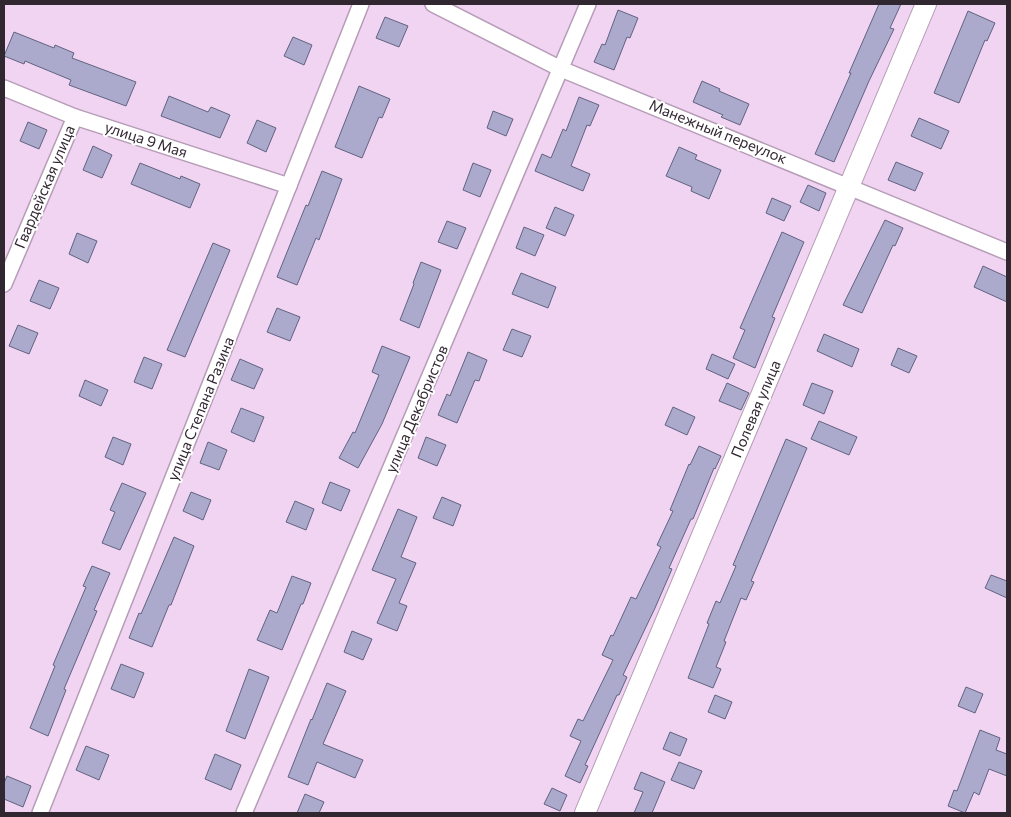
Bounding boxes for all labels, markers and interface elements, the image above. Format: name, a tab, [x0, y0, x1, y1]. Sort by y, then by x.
street label: Манежный переулок	[647, 95, 790, 167]
street label: улица 9 Мая	[103, 117, 190, 161]
street label: Гвардейская улица	[10, 122, 78, 251]
street label: улица Степана Разина	[163, 334, 237, 483]
street label: улица Декабристов	[381, 342, 451, 475]
street label: Полевая улица	[726, 357, 784, 460]

